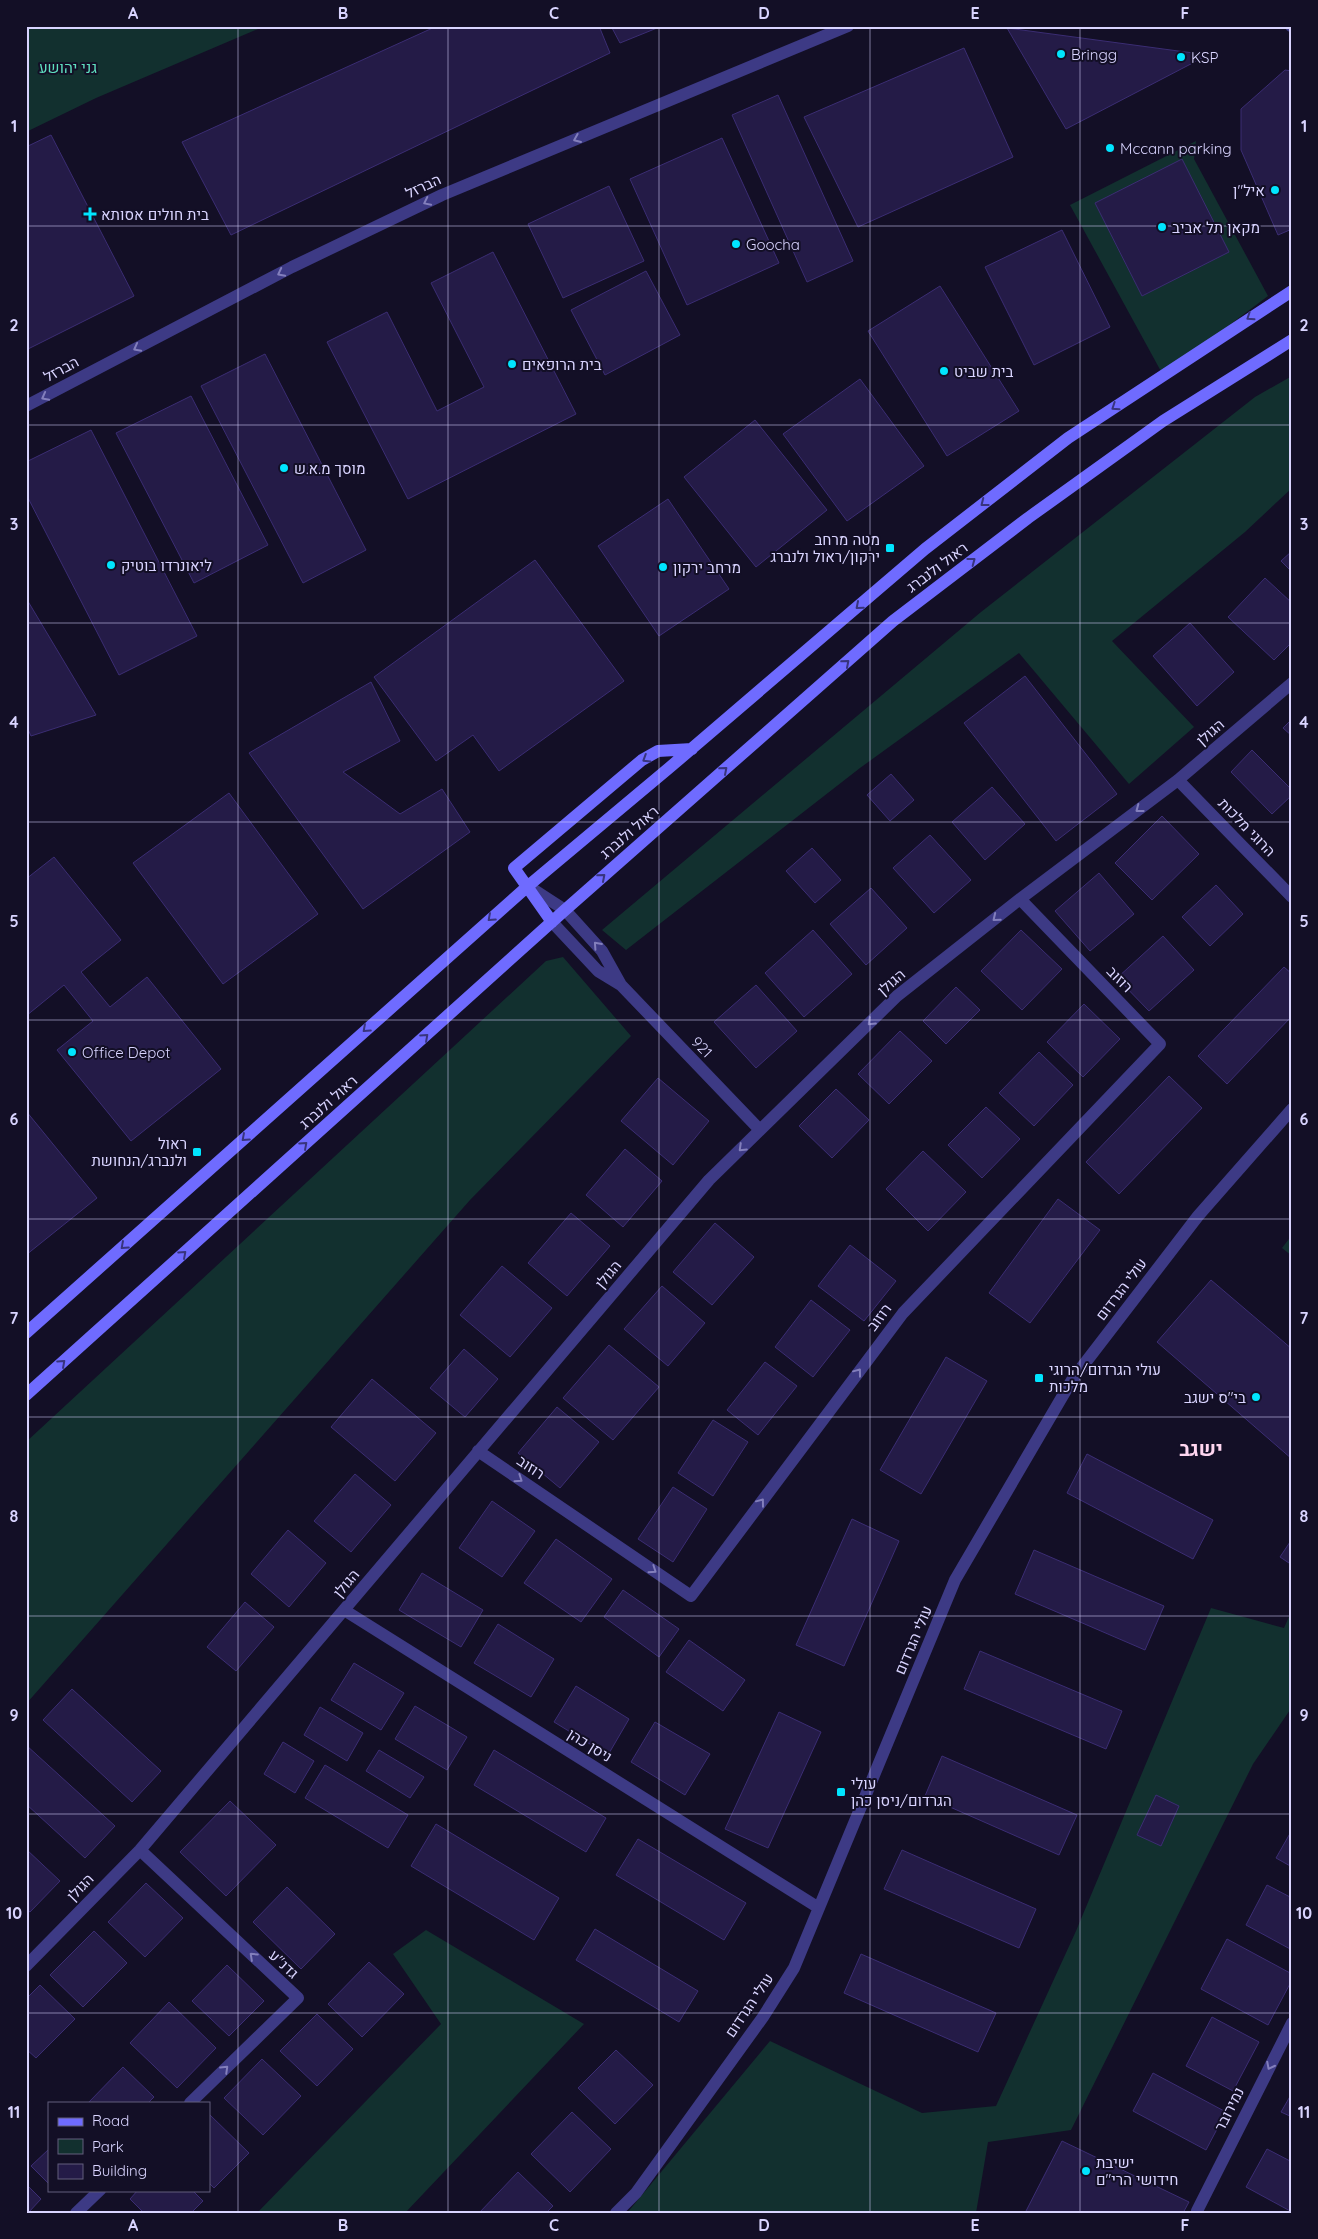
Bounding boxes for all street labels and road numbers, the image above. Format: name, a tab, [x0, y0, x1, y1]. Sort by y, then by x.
street label: הברזל	[402, 170, 444, 202]
street label: הברזל	[40, 352, 82, 386]
street label: ראול ולנברג	[903, 538, 971, 596]
street label: הגולן	[1192, 715, 1228, 749]
street label: הרוגי מלכות	[1214, 794, 1280, 860]
street label: ראול ולנברג	[596, 801, 662, 863]
street label: רוזוב	[1103, 962, 1137, 996]
street label: הגולן	[873, 965, 909, 999]
street label: 921	[687, 1032, 717, 1062]
street label: ראול ולנברג	[295, 1071, 361, 1133]
street label: עולי הגרדום	[1091, 1254, 1151, 1324]
street label: הגולן	[591, 1256, 625, 1292]
street label: רוזוב	[863, 1300, 895, 1334]
street label: רוזוב	[513, 1451, 549, 1483]
street label: הגולן	[329, 1565, 363, 1601]
street label: עולי הגרדום	[890, 1603, 936, 1677]
street label: ניסן כהן	[564, 1724, 616, 1766]
street label: הגולן	[62, 1869, 98, 1905]
street label: גדנ"ע	[265, 1946, 303, 1982]
street label: עולי הגרדום	[721, 1969, 777, 2041]
street label: נמירובר	[1210, 2084, 1248, 2134]

